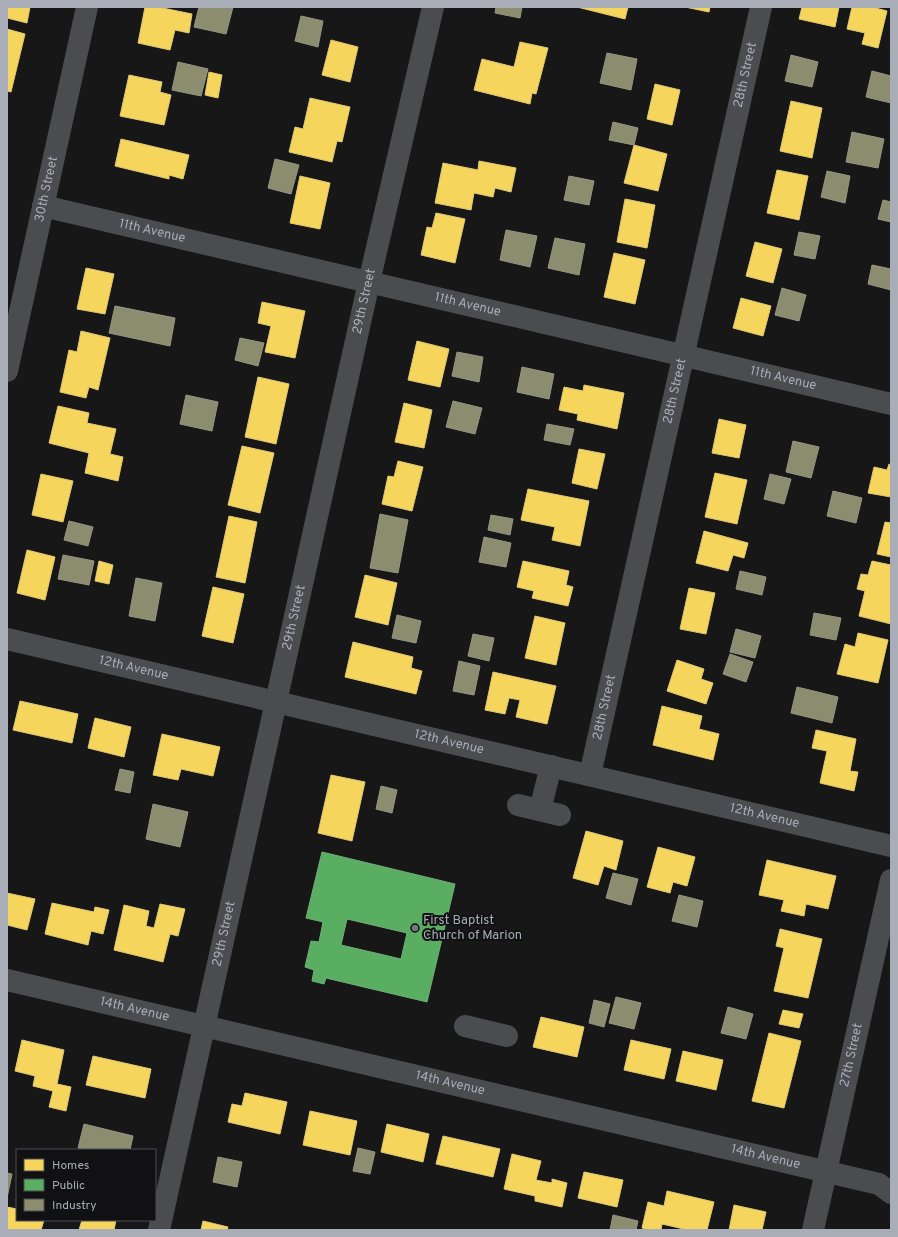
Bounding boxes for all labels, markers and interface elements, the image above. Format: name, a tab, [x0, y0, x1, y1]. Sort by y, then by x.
street label: 28th Street	[731, 41, 761, 109]
street label: 30th Street	[32, 155, 62, 224]
street label: 11th Avenue	[117, 216, 187, 247]
street label: 29th Street	[350, 267, 380, 336]
street label: 11th Avenue	[433, 290, 502, 321]
street label: 28th Street	[660, 357, 690, 426]
street label: 11th Avenue	[748, 363, 818, 394]
street label: 29th Street	[280, 584, 310, 652]
street label: 12th Avenue	[97, 653, 170, 685]
street label: 28th Street	[590, 673, 620, 742]
street label: 12th Avenue	[413, 727, 485, 758]
street label: 12th Avenue	[728, 801, 801, 832]
street label: 29th Street	[210, 900, 240, 968]
place label: First Baptist Church of Marion	[423, 913, 522, 944]
marker: First Baptist Church of Marion	[410, 923, 420, 933]
street label: 14th Avenue	[98, 994, 171, 1026]
street label: 27th Street	[837, 1022, 867, 1089]
street label: 14th Avenue	[414, 1068, 486, 1099]
street label: 14th Avenue	[729, 1142, 802, 1173]
legend	[16, 1149, 156, 1221]
text: Homes	[52, 1158, 89, 1174]
text: Public	[52, 1178, 85, 1194]
text: Industry	[52, 1198, 97, 1214]

